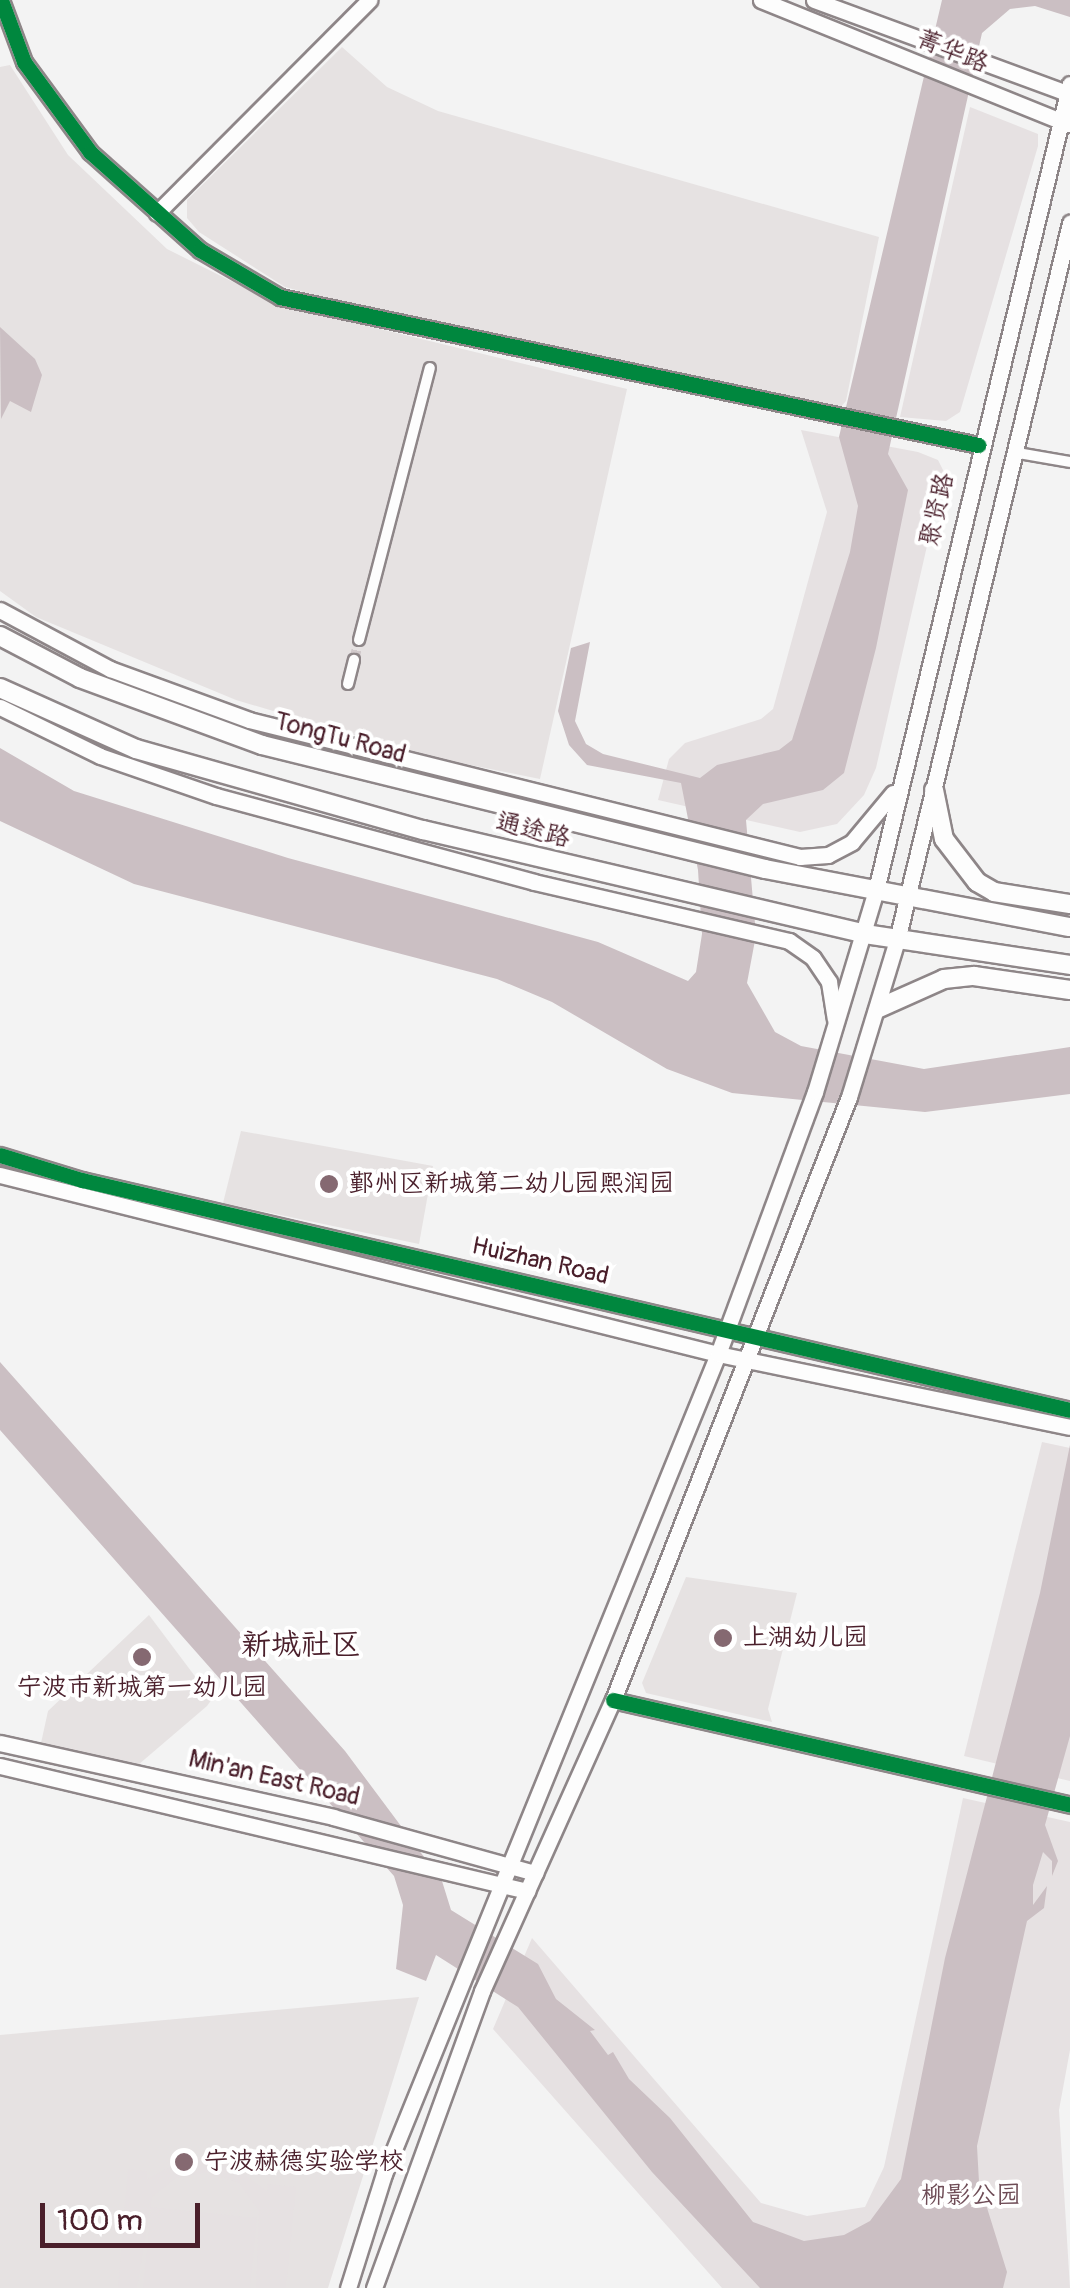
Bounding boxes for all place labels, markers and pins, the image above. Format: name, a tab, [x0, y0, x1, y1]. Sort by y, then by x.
place label: 鄞州区新城第二幼儿园熙润园	[349, 1169, 674, 1199]
marker: 鄞州区新城第二幼儿园熙润园	[318, 1173, 340, 1195]
place label: 上湖幼儿园	[743, 1623, 868, 1653]
marker: 上湖幼儿园	[712, 1627, 734, 1649]
marker: 宁波市新城第一幼儿园	[131, 1646, 153, 1668]
place label: 宁波市新城第一幼儿园	[17, 1673, 267, 1703]
place label: 宁波赫德实验学校	[204, 2147, 404, 2177]
marker: 宁波赫德实验学校	[173, 2151, 195, 2173]

